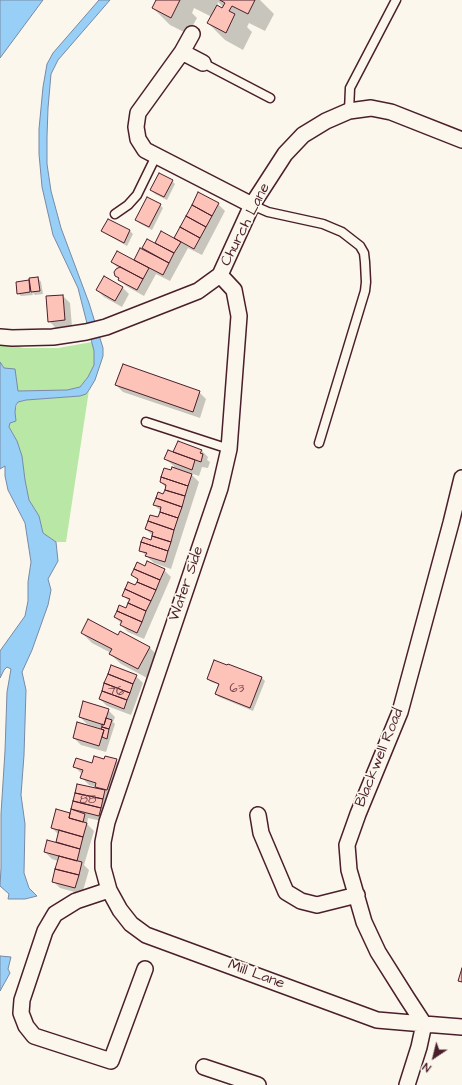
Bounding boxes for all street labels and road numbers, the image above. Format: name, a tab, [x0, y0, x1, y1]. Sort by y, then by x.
street label: Church Lane	[217, 181, 275, 269]
street label: Water Side	[166, 544, 208, 624]
street label: Blackwell Road	[352, 706, 408, 810]
street label: Mill Lane	[225, 956, 287, 994]

